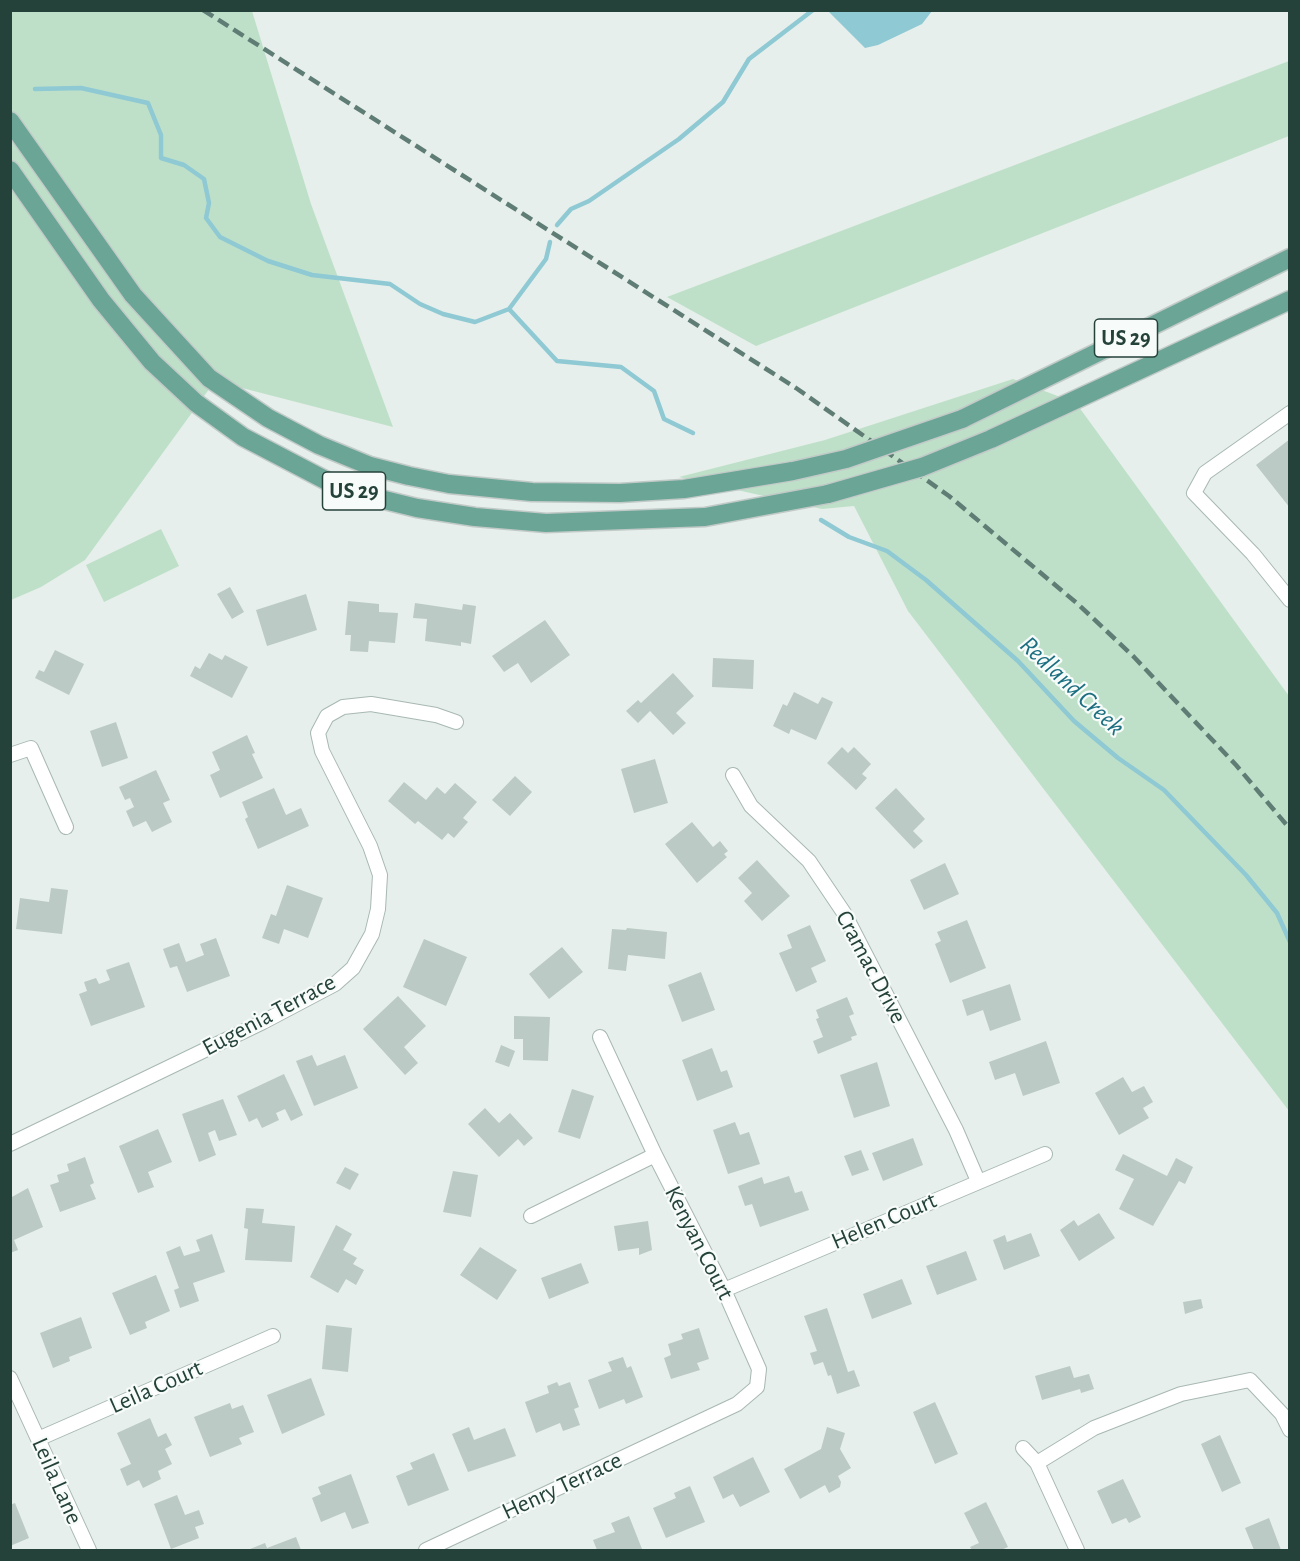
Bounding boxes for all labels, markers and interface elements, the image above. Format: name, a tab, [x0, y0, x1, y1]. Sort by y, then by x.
road number: US 29	[1094, 319, 1158, 357]
road number: US 29	[322, 472, 386, 510]
water label: Redland Creek	[1013, 630, 1131, 742]
street label: Cramac Drive	[829, 906, 913, 1028]
street label: Eugenia Terrace	[197, 968, 341, 1062]
street label: Kenyan Court	[658, 1181, 740, 1305]
street label: Helen Court	[827, 1186, 941, 1256]
street label: Leila Court	[105, 1354, 207, 1420]
street label: Leila Lane	[25, 1433, 89, 1529]
street label: Henry Terrace	[497, 1446, 627, 1526]

